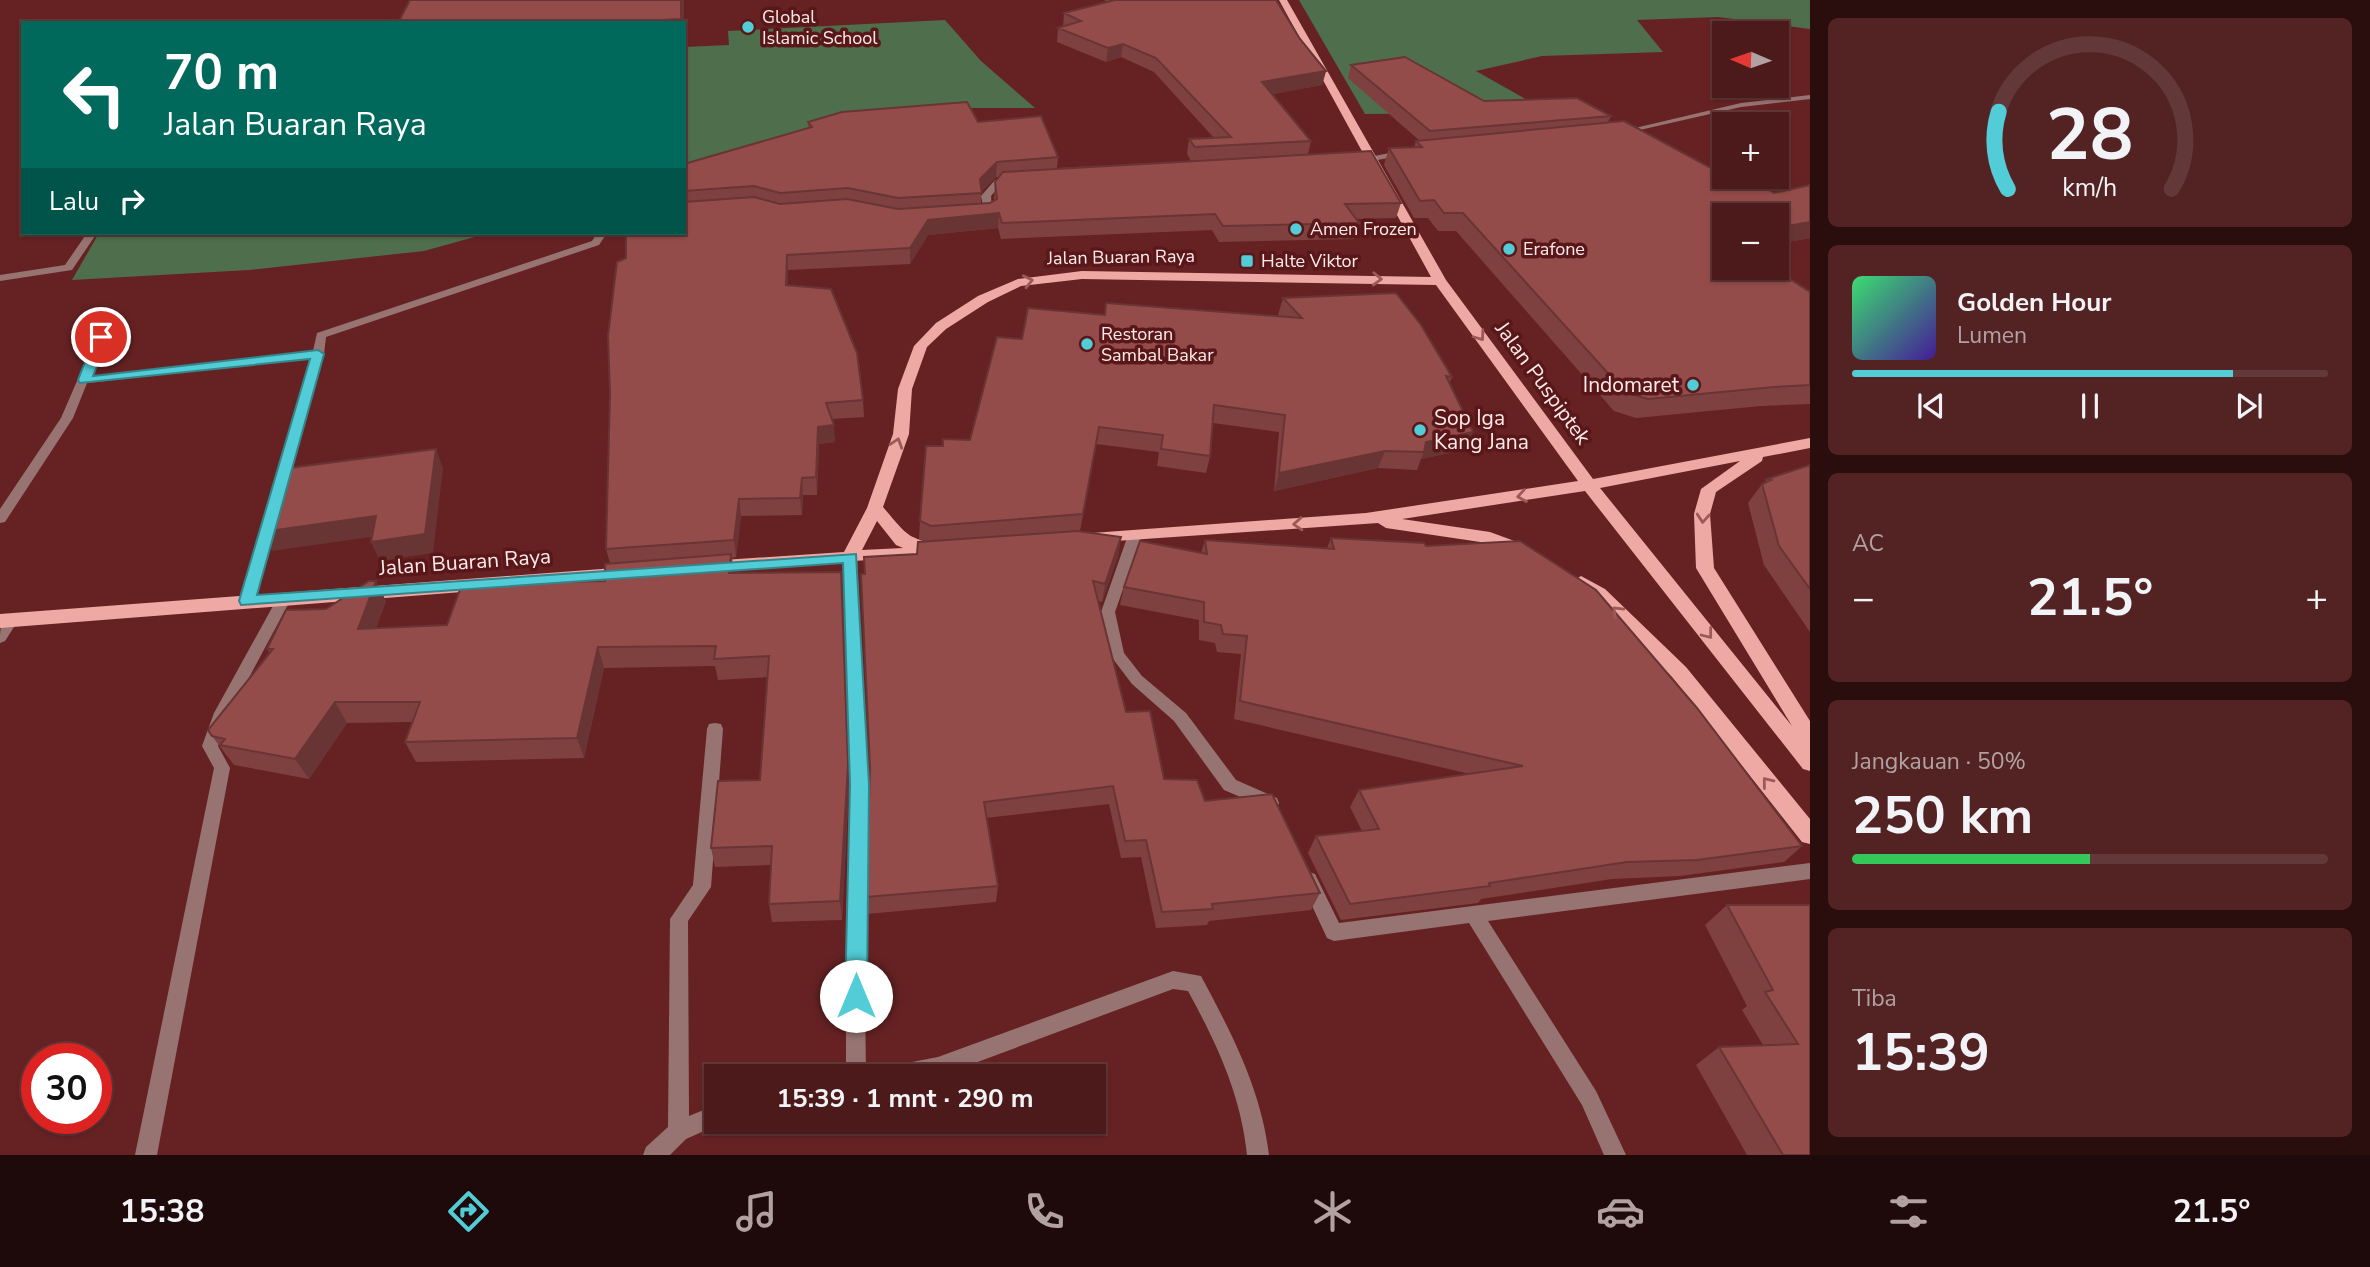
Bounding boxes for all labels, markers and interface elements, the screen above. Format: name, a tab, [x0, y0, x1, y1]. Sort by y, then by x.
place label: Global Islamic School	[762, 5, 878, 50]
marker: Global Islamic School	[740, 19, 756, 35]
north arrow	[1712, 21, 1788, 98]
map controls	[1712, 21, 1789, 280]
text: 70 m	[164, 39, 279, 106]
icon: left	[49, 49, 140, 140]
text: 28	[2046, 85, 2134, 185]
text: Jalan Buaran Raya	[164, 103, 427, 146]
button: +	[1712, 112, 1789, 189]
text: km/h	[2062, 171, 2118, 205]
icon: right	[113, 182, 151, 220]
text: Lalu	[49, 184, 99, 219]
button: −	[1712, 203, 1789, 280]
place label: Amen Frozen	[1310, 217, 1417, 241]
marker: Amen Frozen	[1288, 221, 1304, 237]
place label: Erafone	[1523, 237, 1585, 261]
marker: Erafone	[1501, 241, 1517, 257]
street label: Jalan Buaran Raya	[1046, 244, 1195, 270]
place label: Halte Viktor	[1261, 249, 1358, 273]
marker: Halte Viktor	[1239, 253, 1255, 269]
one-way arrow	[1372, 272, 1383, 287]
one-way arrow	[1022, 275, 1034, 290]
text: Golden Hour	[1957, 285, 2112, 320]
pin	[71, 307, 131, 367]
street label: Jalan Puspiptek	[1488, 315, 1597, 451]
icon: arrive	[82, 318, 120, 356]
text: Lumen	[1957, 320, 2027, 351]
place label: Restoran Sambal Bakar	[1101, 322, 1214, 367]
one-way arrow	[1472, 329, 1485, 341]
marker: Restoran Sambal Bakar	[1079, 336, 1095, 352]
place label: Indomaret	[1583, 371, 1680, 399]
marker: Indomaret	[1685, 377, 1701, 393]
icon: previous	[1912, 387, 1950, 425]
icon: pause	[2071, 387, 2109, 425]
icon: next	[2230, 387, 2268, 425]
place label: Sop Iga Kang Jana	[1434, 404, 1529, 456]
marker: Sop Iga Kang Jana	[1412, 422, 1428, 438]
one-way arrow	[889, 437, 903, 450]
one-way arrow	[1516, 488, 1528, 503]
one-way arrow	[1696, 513, 1711, 524]
one-way arrow	[1292, 516, 1303, 531]
text: AC	[1852, 528, 1884, 559]
street label: Jalan Buaran Raya	[377, 542, 552, 582]
text: 21.5°	[2027, 562, 2153, 633]
text: −	[1852, 573, 1875, 624]
text: +	[2305, 573, 2328, 624]
one-way arrow	[1613, 607, 1626, 620]
one-way arrow	[1700, 627, 1713, 639]
text: Jangkauan · 50%	[1852, 746, 2026, 777]
one-way arrow	[1763, 777, 1776, 790]
text: 250 km	[1852, 780, 2033, 851]
position arrow	[819, 959, 893, 1033]
text: Tiba	[1852, 983, 1897, 1014]
text: 15:39	[1852, 1017, 1990, 1088]
speed limit sign: 30	[21, 1043, 112, 1134]
text: 15:39 · 1 mnt · 290 m	[776, 1081, 1034, 1116]
icon: directions	[444, 1187, 493, 1236]
icon: music	[732, 1187, 781, 1236]
icon: phone	[1020, 1187, 1069, 1236]
icon: climate	[1308, 1187, 1357, 1236]
icon: car	[1596, 1187, 1645, 1236]
icon: filters	[1884, 1187, 1933, 1236]
text: 15:38	[120, 1190, 204, 1233]
text: 21.5°	[2173, 1190, 2250, 1233]

